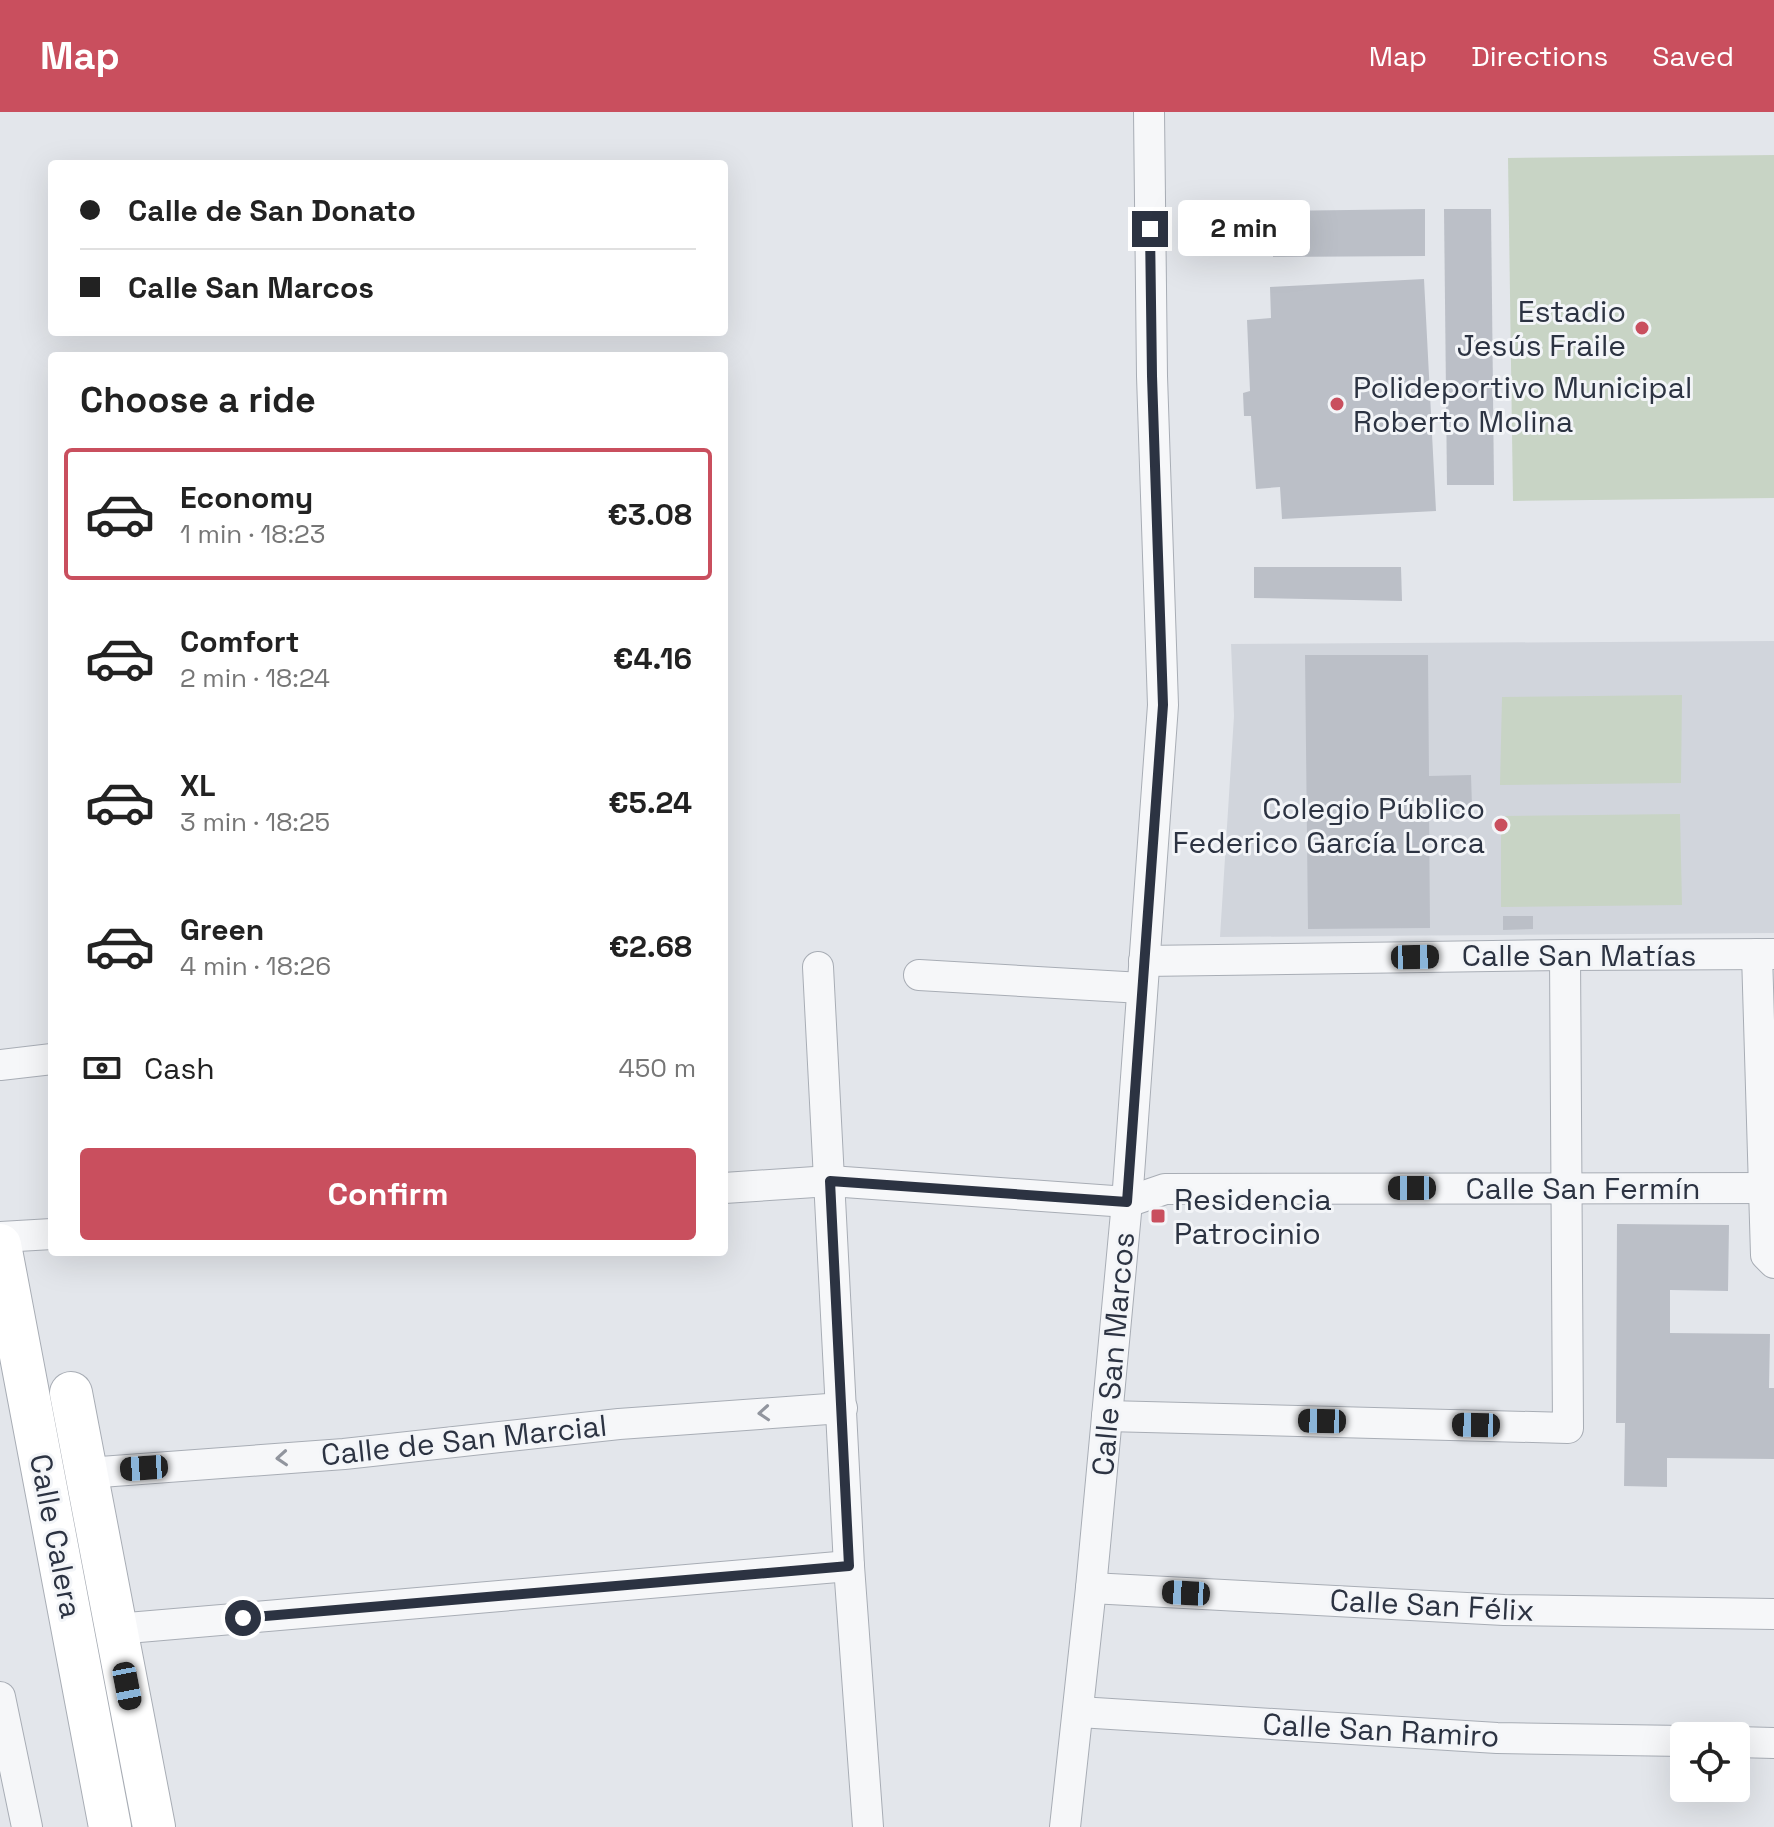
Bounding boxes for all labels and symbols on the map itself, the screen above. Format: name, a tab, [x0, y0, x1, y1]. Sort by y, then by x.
callout: 2 min	[1178, 201, 1310, 257]
route end	[1132, 211, 1168, 247]
place label: Estadio Jesús Fraile	[1457, 292, 1626, 365]
marker: Estadio Jesús Fraile	[1633, 319, 1651, 337]
place label: Polideportivo Municipal Roberto Molina	[1353, 368, 1692, 441]
marker: Polideportivo Municipal Roberto Molina	[1328, 395, 1346, 413]
place label: Colegio Público Federico García Lorca	[1172, 789, 1485, 862]
marker: Colegio Público Federico García Lorca	[1492, 816, 1510, 834]
street label: Calle San Matías	[1462, 936, 1696, 975]
car	[1391, 945, 1439, 969]
street label: Calle San Fermín	[1465, 1169, 1701, 1208]
car	[1388, 1176, 1436, 1200]
place label: Residencia Patrocinio	[1174, 1180, 1332, 1253]
marker: Residencia Patrocinio	[1149, 1207, 1167, 1225]
street label: Calle San Marcos	[1083, 1230, 1143, 1478]
one-way arrow	[757, 1404, 770, 1421]
street label: Calle de San Marcial	[319, 1406, 609, 1474]
car	[1298, 1409, 1346, 1433]
car	[1452, 1413, 1500, 1437]
one-way arrow	[275, 1449, 288, 1466]
street label: Calle Calera	[21, 1451, 91, 1621]
car	[119, 1454, 169, 1482]
car	[1161, 1580, 1211, 1606]
street label: Calle San Félix	[1329, 1580, 1535, 1630]
route start	[225, 1600, 261, 1636]
car	[111, 1660, 143, 1712]
street label: Calle San Ramiro	[1262, 1704, 1500, 1756]

